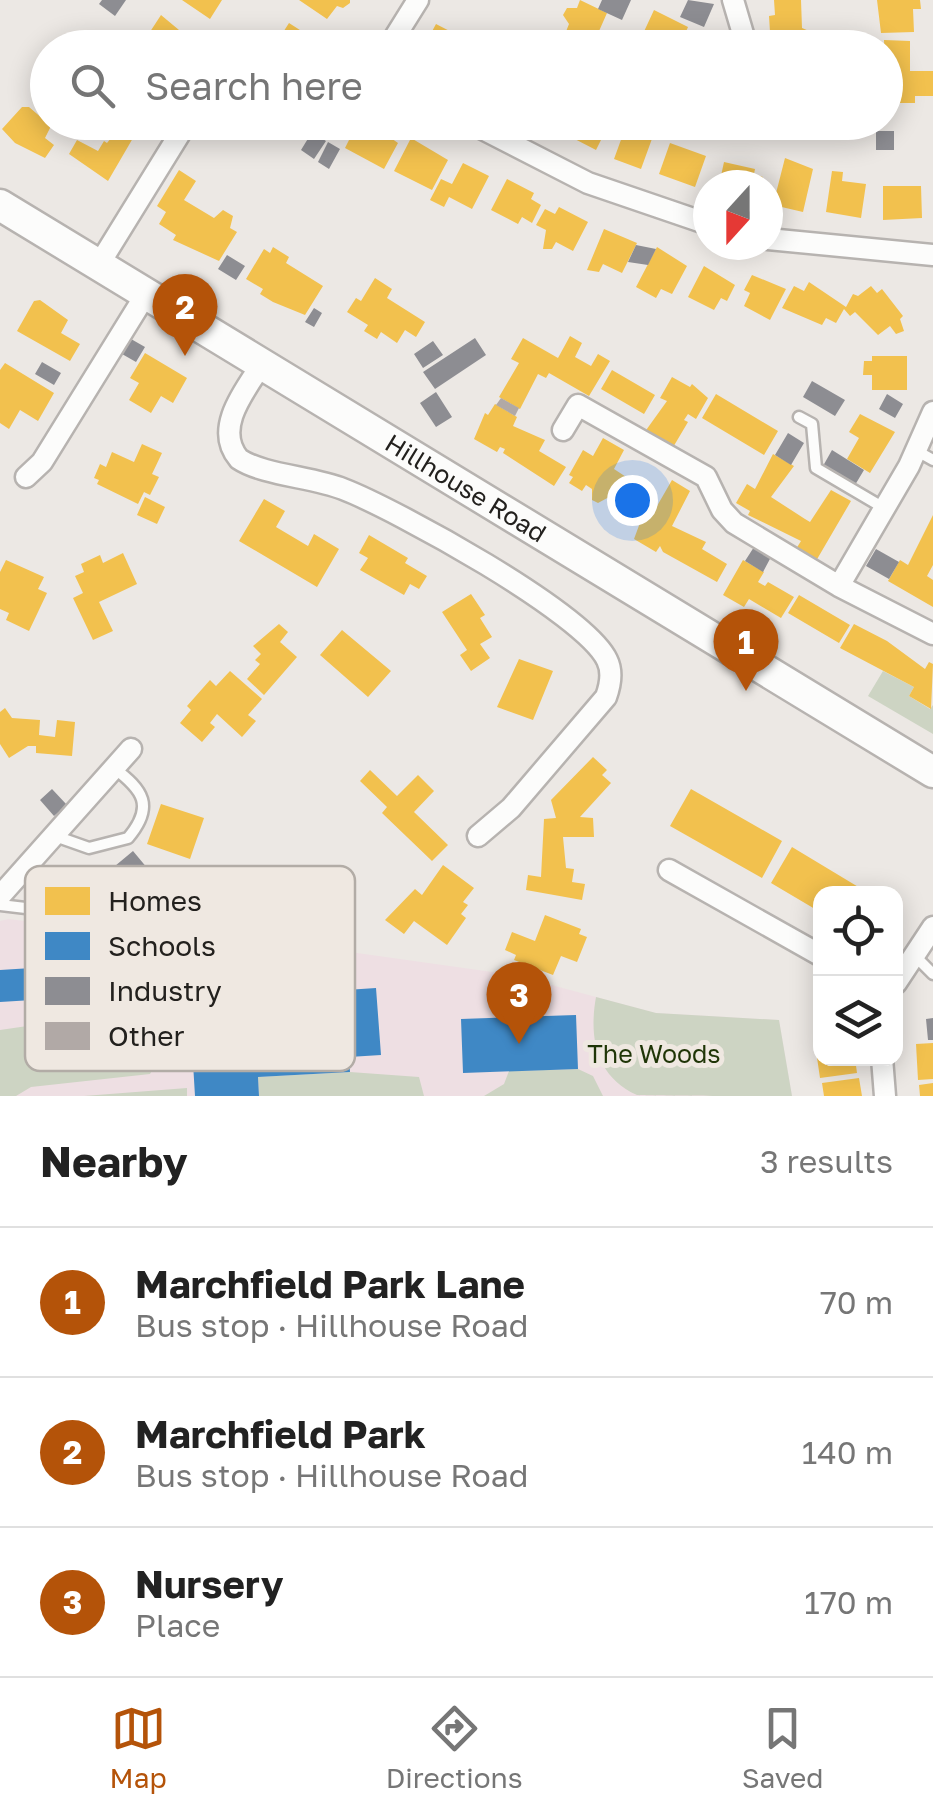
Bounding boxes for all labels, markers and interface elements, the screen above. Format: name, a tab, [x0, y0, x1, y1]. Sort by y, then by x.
search box	[30, 30, 903, 140]
icon: search	[65, 58, 120, 113]
text: Search here	[145, 63, 363, 108]
north arrow	[693, 170, 783, 260]
pin: 2	[152, 274, 218, 356]
street label: Hillhouse Road	[380, 427, 552, 548]
your location	[607, 475, 658, 526]
pin: 1	[714, 608, 778, 691]
legend	[25, 866, 355, 1071]
text: Homes	[108, 884, 202, 917]
map controls	[813, 886, 903, 1066]
button: locate	[813, 886, 903, 976]
text: Schools	[108, 929, 216, 962]
pin: 3	[486, 962, 552, 1044]
text: Industry	[108, 974, 222, 1007]
button: layers	[813, 976, 903, 1066]
text: Other	[108, 1019, 184, 1052]
park label: The Woods	[587, 1038, 721, 1069]
text: Nearby	[40, 1136, 188, 1186]
text: 3 results	[760, 1142, 893, 1180]
text: Marchfield Park Lane	[135, 1261, 525, 1306]
text: 1	[64, 1283, 81, 1321]
text: 70 m	[820, 1283, 893, 1321]
text: Bus stop · Hillhouse Road	[135, 1306, 529, 1344]
text: Marchfield Park	[135, 1411, 426, 1456]
text: 2	[63, 1433, 82, 1471]
text: 140 m	[802, 1433, 893, 1471]
text: Bus stop · Hillhouse Road	[135, 1456, 529, 1494]
text: Nursery	[135, 1561, 284, 1606]
text: 3	[63, 1583, 82, 1621]
text: 170 m	[804, 1583, 893, 1621]
text: Place	[135, 1606, 220, 1644]
tab: Map	[110, 1701, 167, 1794]
tab: Directions	[386, 1701, 523, 1794]
tab: Saved	[742, 1701, 823, 1794]

